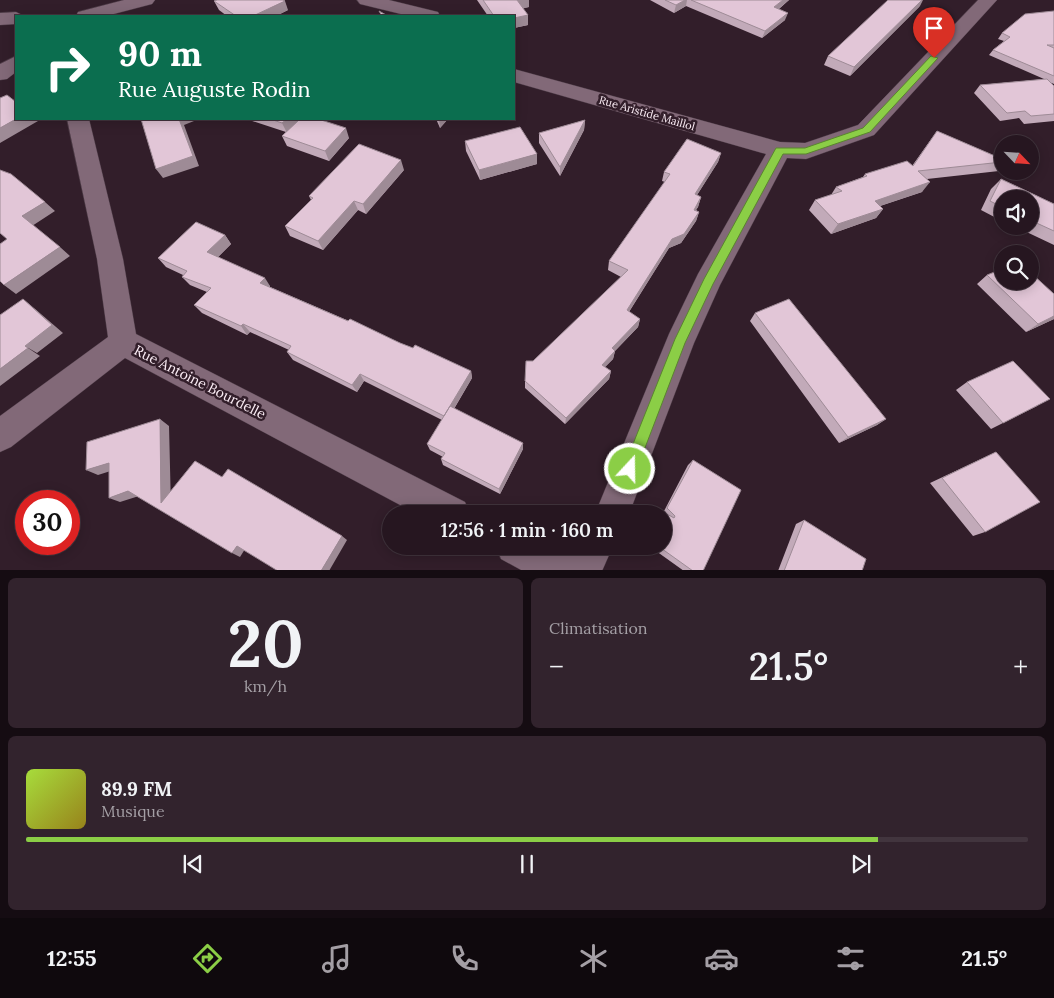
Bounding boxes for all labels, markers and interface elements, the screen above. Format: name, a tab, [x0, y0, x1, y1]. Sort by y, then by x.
pin	[913, 7, 955, 58]
icon: arrive	[920, 14, 948, 42]
text: 90 m	[118, 31, 202, 76]
icon: right	[35, 35, 100, 100]
text: Rue Auguste Rodin	[118, 75, 311, 103]
street label: Rue Aristide Maillol	[597, 93, 697, 133]
north arrow	[994, 135, 1039, 180]
map controls	[994, 135, 1039, 290]
button: sound	[994, 190, 1039, 235]
button: search	[994, 245, 1039, 290]
street label: Rue Antoine Bourdelle	[131, 341, 269, 423]
position arrow	[603, 442, 655, 494]
speed limit sign: 30	[15, 490, 80, 555]
text: 12:56 · 1 min · 160 m	[441, 518, 613, 542]
text: 20	[228, 602, 304, 685]
text: Climatisation	[549, 618, 647, 638]
text: 21.5°	[749, 642, 828, 690]
text: −	[549, 649, 564, 685]
text: +	[1013, 649, 1028, 685]
text: km/h	[244, 676, 287, 696]
text: 89.9 FM	[101, 777, 172, 801]
text: Musique	[101, 801, 165, 821]
icon: previous	[179, 850, 207, 878]
icon: pause	[513, 850, 541, 878]
icon: next	[847, 850, 875, 878]
icon: directions	[190, 941, 225, 976]
icon: music	[319, 941, 354, 976]
icon: phone	[447, 941, 482, 976]
icon: climate	[576, 941, 611, 976]
icon: car	[704, 941, 739, 976]
icon: filters	[833, 941, 868, 976]
text: 12:55	[47, 944, 97, 972]
text: 21.5°	[961, 944, 1007, 972]

